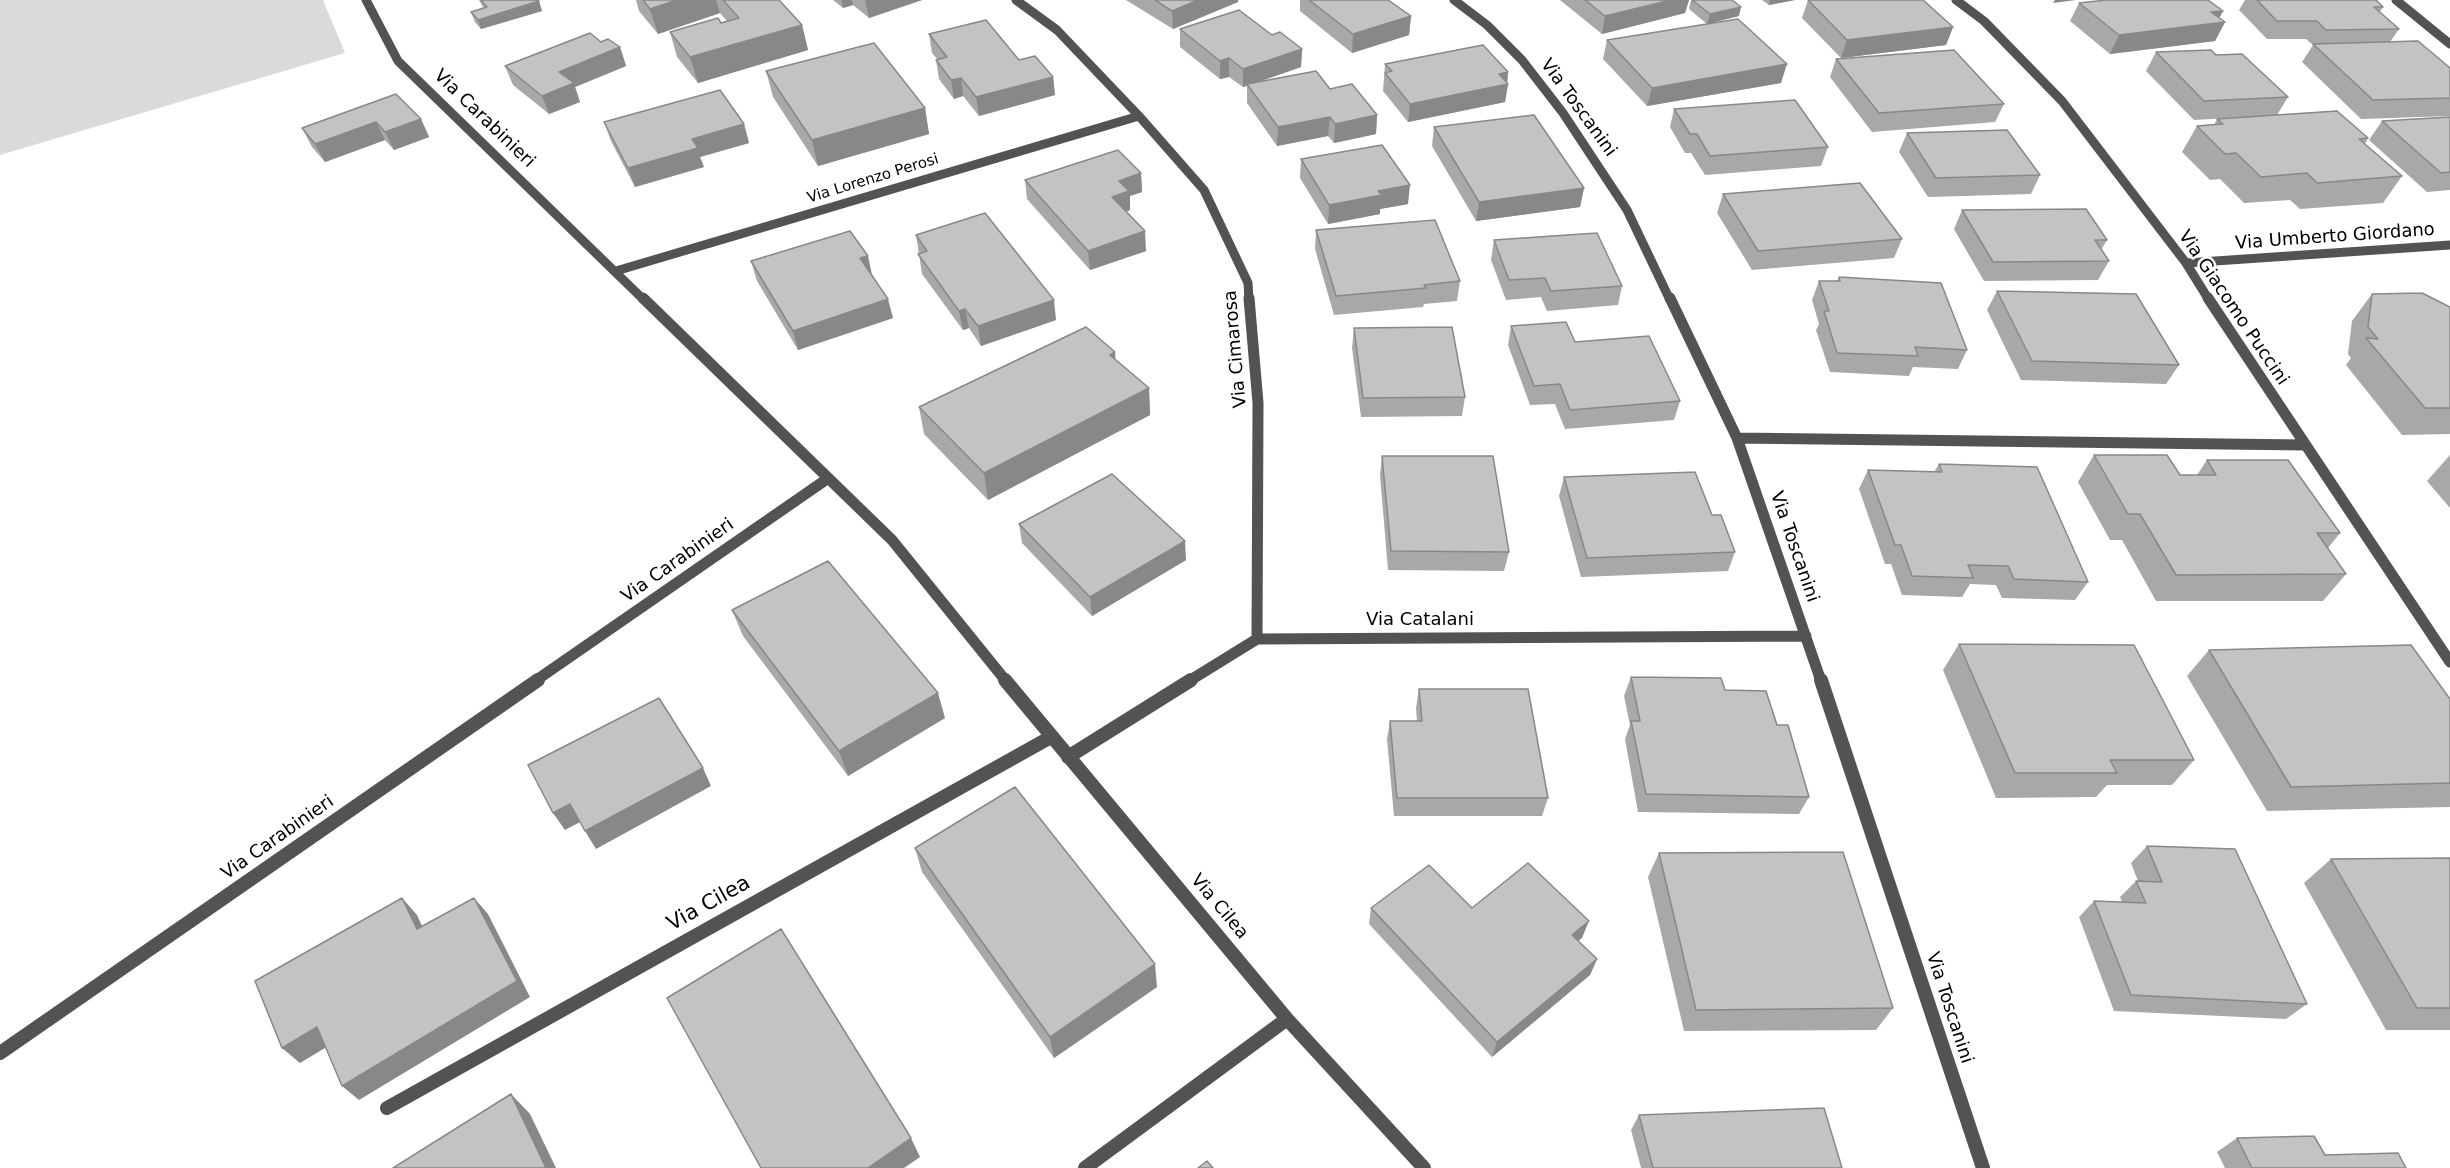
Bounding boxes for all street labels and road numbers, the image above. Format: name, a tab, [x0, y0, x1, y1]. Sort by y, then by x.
street label: Via Toscanini	[1535, 55, 1621, 161]
street label: Via Carabinieri	[429, 65, 539, 173]
street label: Via Lorenzo Perosi	[805, 150, 941, 208]
street label: Via Umberto Giordano	[2234, 219, 2436, 255]
street label: Via Giacomo Puccini	[2173, 227, 2293, 389]
street label: Via Cimarosa	[1220, 289, 1252, 409]
street label: Via Toscanini	[1765, 489, 1823, 605]
street label: Via Carabinieri	[618, 514, 738, 608]
street label: Via Catalani	[1366, 609, 1474, 631]
street label: Via Carabinieri	[218, 791, 338, 885]
street label: Via Cilea	[1186, 870, 1252, 944]
street label: Via Cilea	[663, 871, 755, 937]
street label: Via Toscanini	[1921, 950, 1977, 1066]

